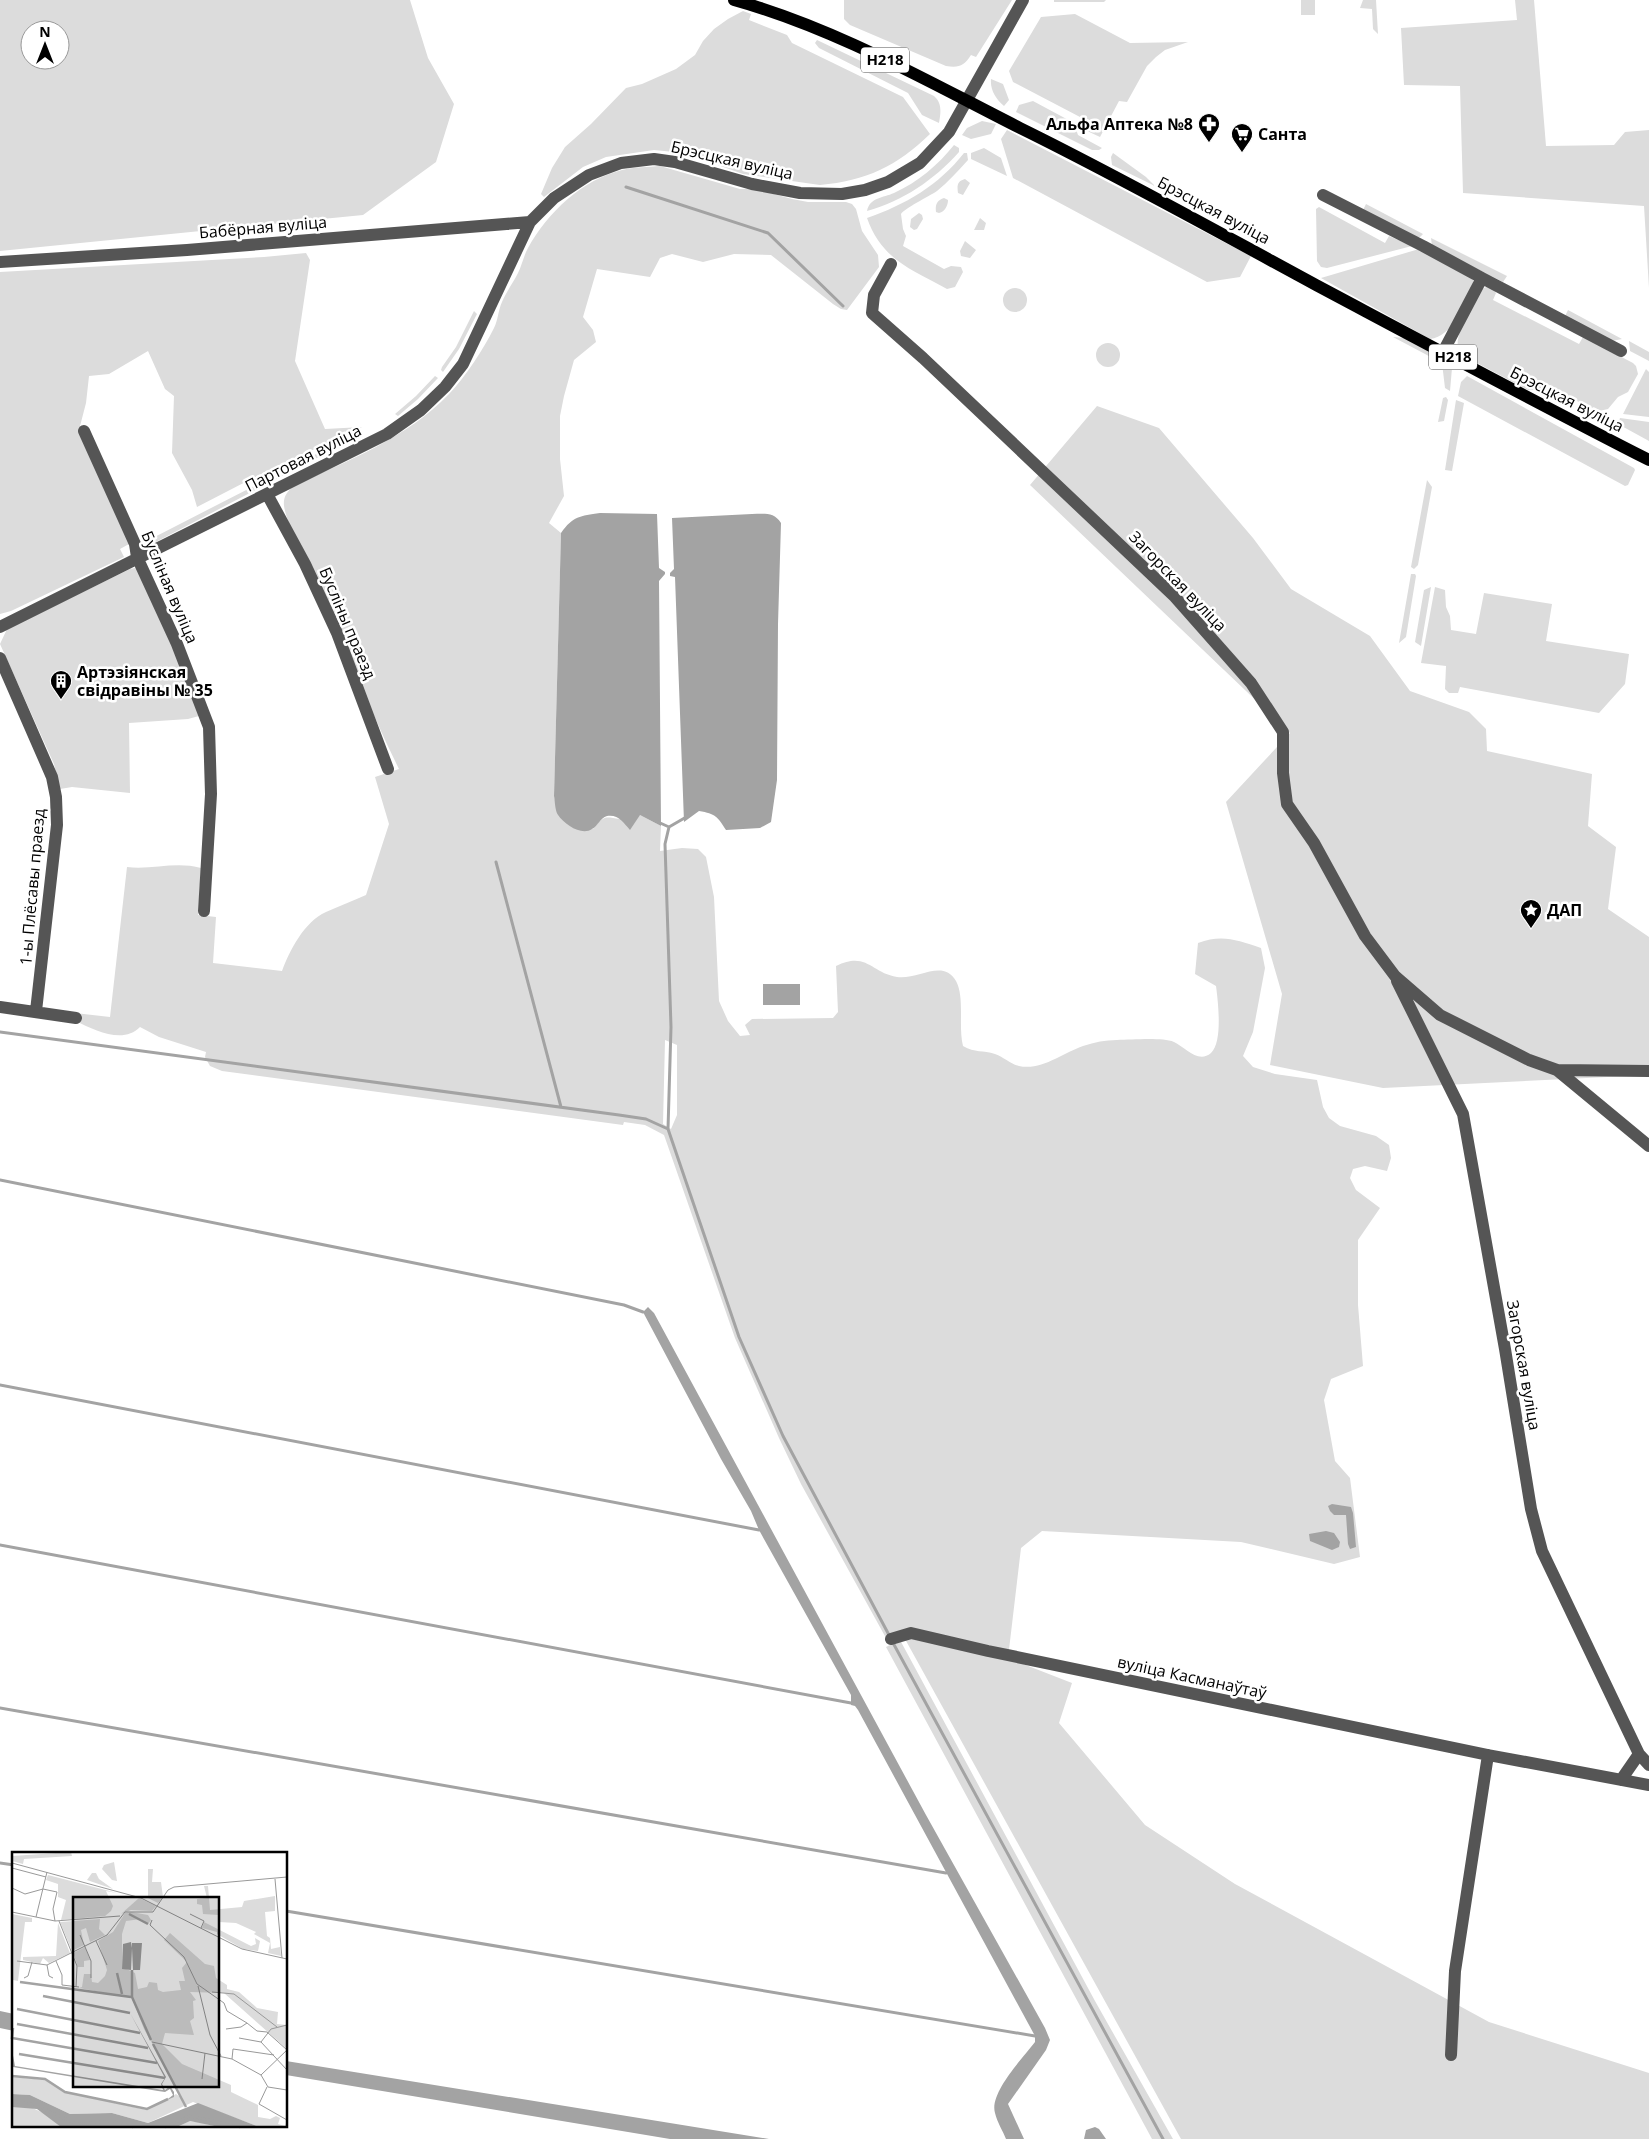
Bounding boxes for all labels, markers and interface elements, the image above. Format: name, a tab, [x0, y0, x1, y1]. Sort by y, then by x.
north arrow	[20, 20, 70, 70]
text: N	[39, 22, 51, 41]
road number: Н218	[861, 48, 909, 72]
pharmacy icon: Альфа Аптека №8	[1197, 112, 1221, 143]
place label: Альфа Аптека №8	[1046, 113, 1193, 135]
supermarket icon: Санта	[1230, 122, 1254, 153]
place label: Санта	[1258, 123, 1307, 145]
street label: Брэсцкая вуліца	[669, 135, 795, 185]
street label: Брэсцкая вуліца	[1154, 171, 1274, 249]
street label: Бабёрная вуліца	[198, 210, 328, 244]
road number: Н218	[1429, 344, 1477, 370]
street label: Брэсцкая вуліца	[1506, 361, 1628, 437]
street label: Партовая вуліца	[241, 419, 365, 497]
street label: Загорская вуліца	[1124, 526, 1232, 636]
street label: Бусліная вуліца	[136, 527, 204, 647]
street label: Бусліны праезд	[314, 564, 382, 682]
place label: Артэзіянская свідравіны № 35	[77, 661, 213, 701]
building icon: Артэзіянская свідравіны № 35	[49, 669, 73, 700]
street label: 1-ы Плёсавы праезд	[14, 808, 50, 966]
place icon: ДАП	[1519, 898, 1543, 929]
place label: ДАП	[1547, 899, 1582, 921]
street label: Загорская вуліца	[1502, 1298, 1546, 1432]
street label: вуліца Касманаўтаў	[1115, 1650, 1270, 1704]
inset map	[12, 1852, 288, 2126]

